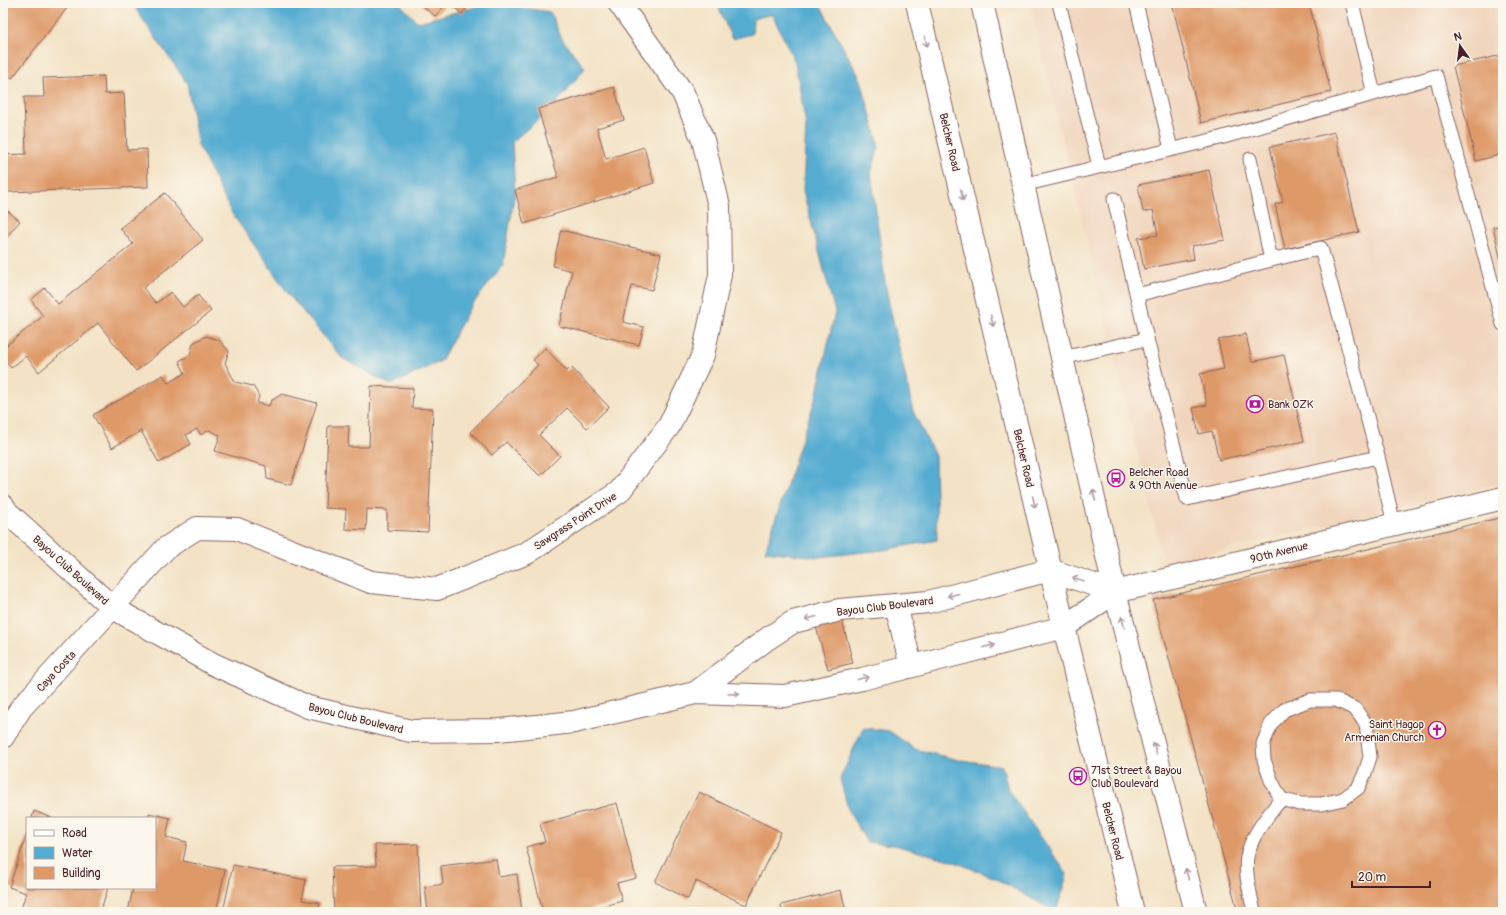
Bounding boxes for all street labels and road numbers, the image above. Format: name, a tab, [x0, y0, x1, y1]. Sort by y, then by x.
street label: Belcher Road	[936, 112, 963, 173]
street label: Belcher Road	[1010, 428, 1037, 489]
street label: Sawgrass Point Drive	[531, 490, 620, 553]
street label: Bayou Club Boulevard	[30, 533, 111, 608]
street label: 90th Avenue	[1249, 539, 1310, 566]
street label: Bayou Club Boulevard	[836, 594, 934, 619]
street label: Caya Costa	[34, 648, 79, 695]
street label: Bayou Club Boulevard	[307, 700, 405, 737]
street label: Belcher Road	[1099, 801, 1126, 862]

